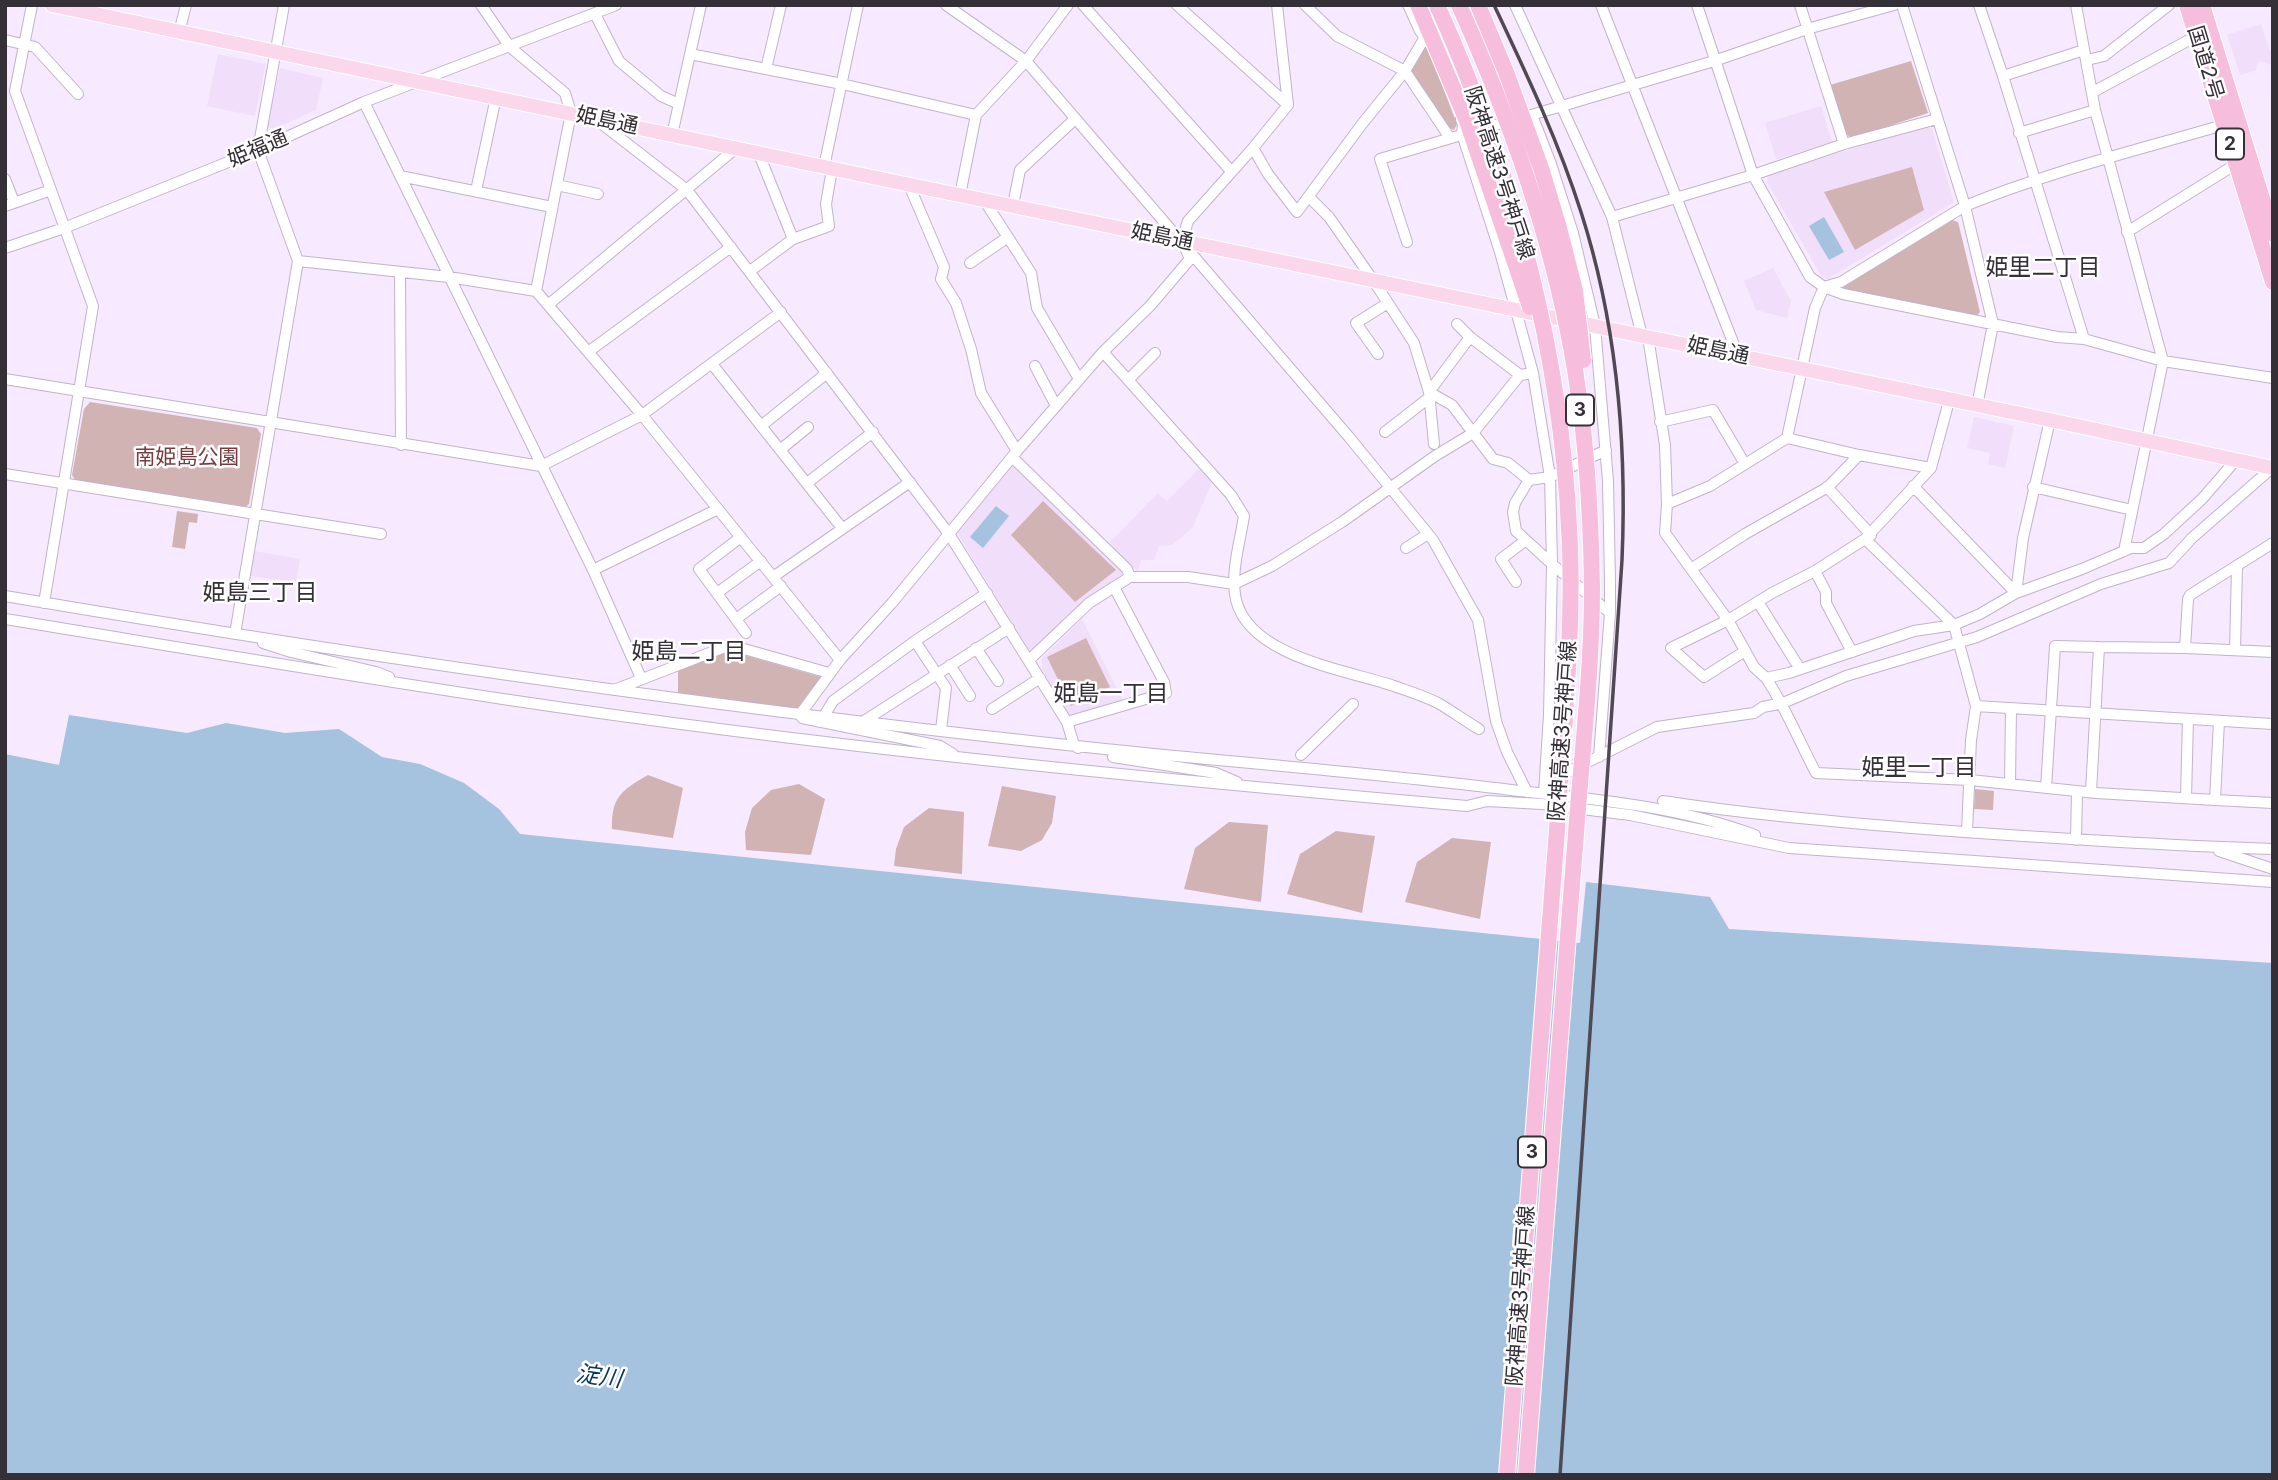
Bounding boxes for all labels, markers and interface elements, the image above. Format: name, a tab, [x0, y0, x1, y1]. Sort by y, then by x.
street label: 国道2号	[2182, 23, 2228, 103]
street label: 阪神高速3号神戸線	[1459, 83, 1539, 263]
street label: 姫島通	[574, 102, 640, 140]
street label: 姫福通	[224, 125, 292, 173]
road number: 2	[2216, 128, 2244, 160]
street label: 姫島通	[1129, 218, 1195, 256]
district label: 姫里二丁目	[1986, 254, 2100, 282]
street label: 姫島通	[1685, 332, 1751, 370]
road number: 3	[1566, 394, 1594, 426]
park label: 南姫島公園	[135, 445, 239, 471]
district label: 姫島三丁目	[203, 579, 317, 607]
district label: 姫島二丁目	[632, 638, 746, 666]
street label: 阪神高速3号神戸線	[1544, 640, 1582, 822]
district label: 姫島一丁目	[1054, 680, 1168, 708]
district label: 姫里一丁目	[1862, 754, 1976, 782]
road number: 3	[1518, 1136, 1546, 1168]
street label: 阪神高速3号神戸線	[1502, 1205, 1540, 1387]
water label: 淀川	[574, 1360, 624, 1394]

